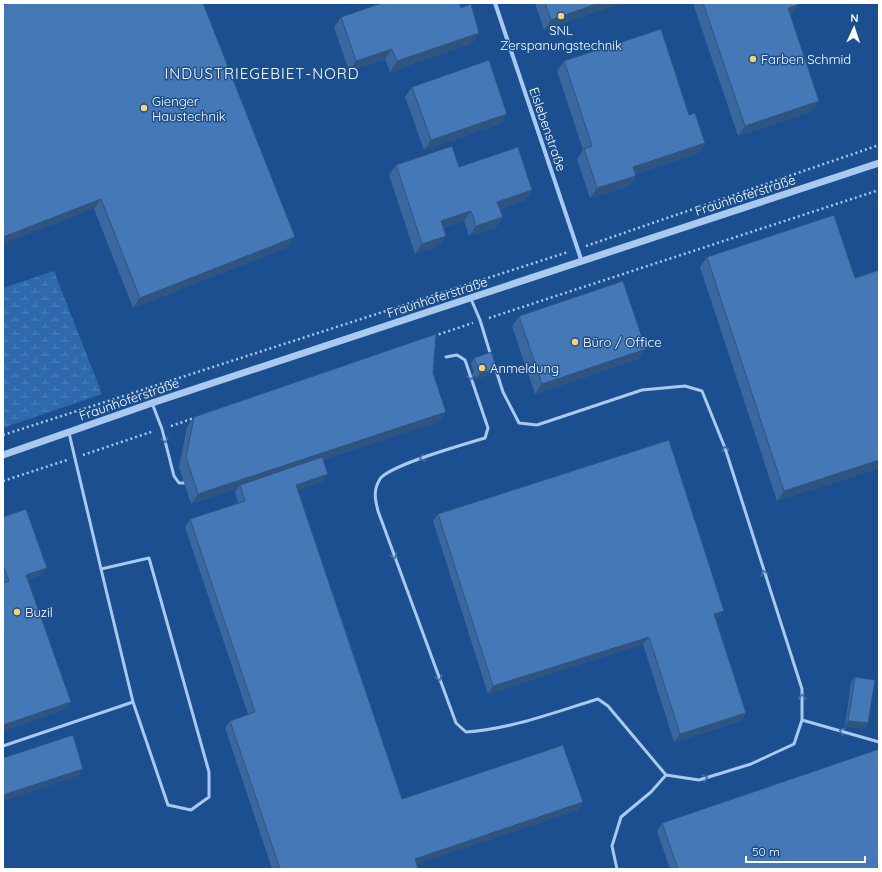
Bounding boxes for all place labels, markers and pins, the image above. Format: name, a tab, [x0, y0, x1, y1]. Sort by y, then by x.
marker: SNL Zerspanungstechnik	[556, 11, 566, 21]
place label: SNL Zerspanungstechnik	[500, 22, 622, 53]
place label: Farben Schmid	[761, 51, 851, 67]
marker: Farben Schmid	[748, 54, 758, 64]
place label: Gienger Haustechnik	[152, 93, 226, 124]
marker: Gienger Haustechnik	[139, 103, 149, 113]
place label: Büro / Office	[583, 334, 661, 350]
marker: Büro / Office	[570, 337, 580, 347]
place label: Anmeldung	[490, 360, 559, 376]
marker: Anmeldung	[477, 363, 487, 373]
place label: Buzil	[25, 604, 53, 620]
marker: Buzil	[12, 607, 22, 617]

